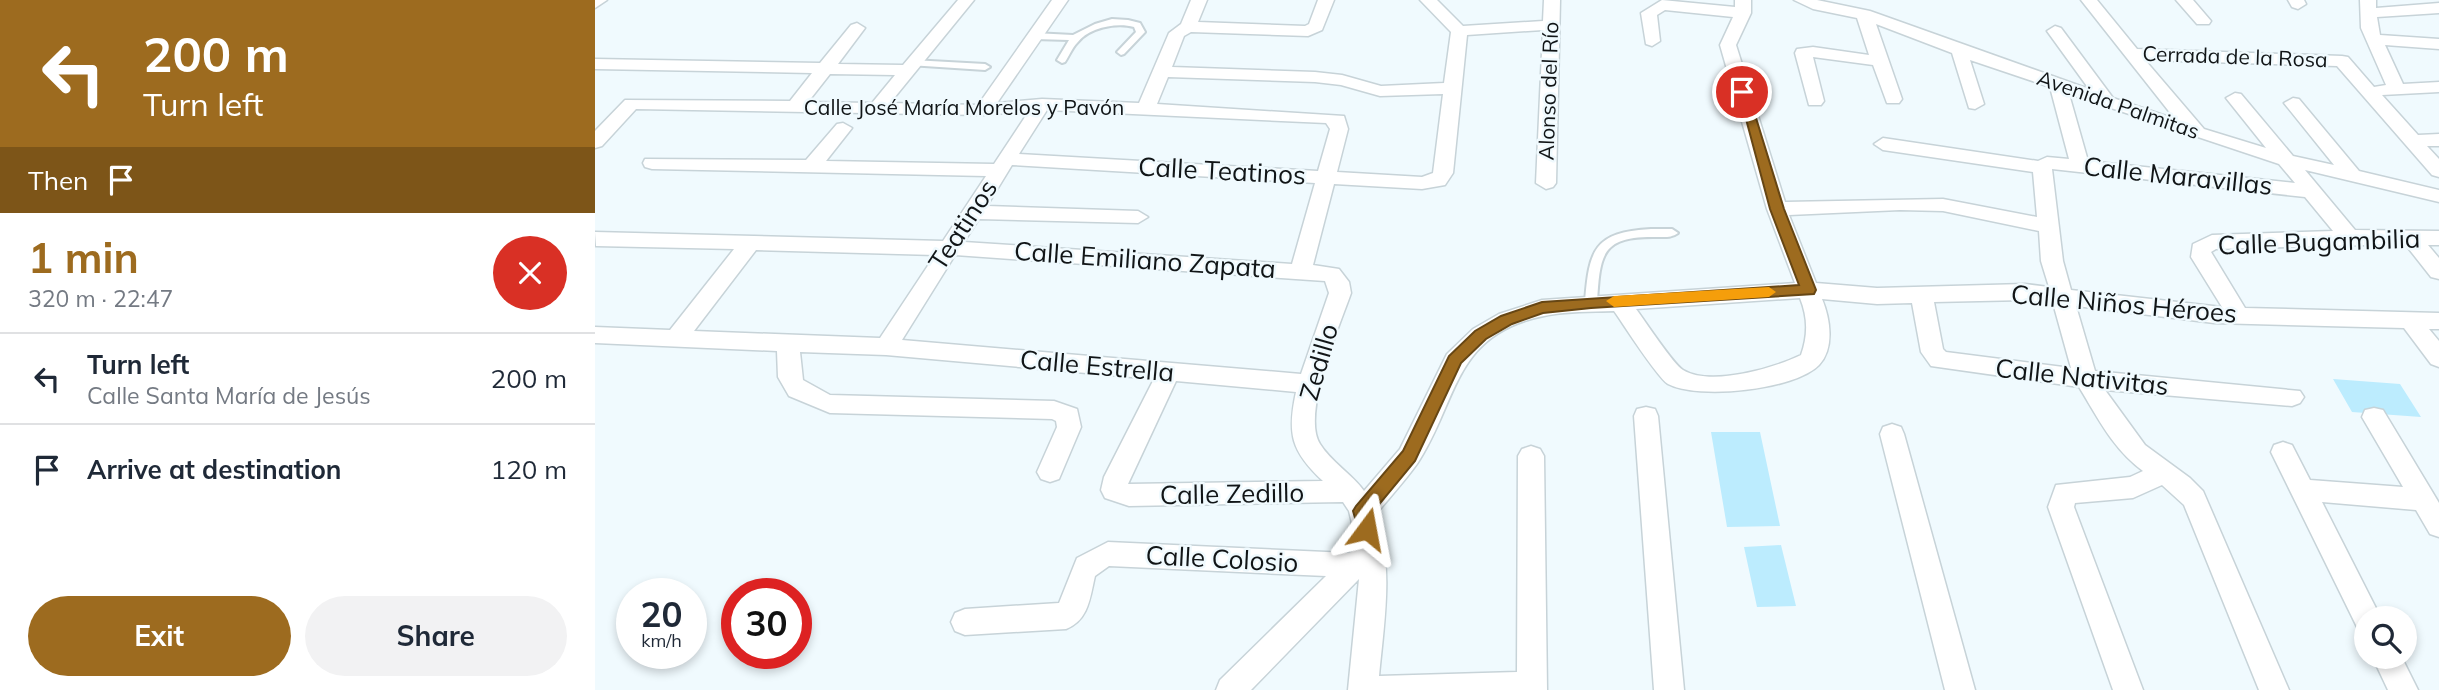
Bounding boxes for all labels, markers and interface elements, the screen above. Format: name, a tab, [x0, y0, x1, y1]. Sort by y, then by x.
street label: Alonso del Río	[1533, 21, 1563, 161]
text: 200 m	[143, 23, 289, 84]
icon: left	[28, 28, 119, 119]
street label: Cerrada de la Rosa	[2142, 40, 2328, 72]
pin	[1712, 62, 1772, 122]
street label: Avenida Palmitas	[2034, 64, 2203, 144]
icon: arrive	[1723, 73, 1761, 111]
text: Turn left	[143, 84, 263, 124]
street label: Calle José María Morelos y Pavón	[804, 94, 1124, 120]
street label: Calle Maravillas	[2082, 149, 2274, 202]
street label: Calle Teatinos	[1137, 150, 1307, 191]
icon: arrive	[102, 161, 140, 199]
text: Then	[28, 164, 88, 197]
street label: Teatinos	[921, 173, 1004, 276]
street label: Calle Bugambilia	[2217, 221, 2421, 262]
text: 1 min	[28, 231, 139, 284]
street label: Calle Emiliano Zapata	[1013, 234, 1277, 285]
button: close	[493, 236, 567, 310]
street label: Calle Niños Héroes	[2010, 277, 2238, 330]
text: 320 m · 22:47	[28, 284, 173, 313]
street label: Zedillo	[1292, 320, 1345, 404]
street label: Calle Estrella	[1019, 342, 1175, 389]
text: Turn left	[87, 348, 189, 381]
street label: Calle Nativitas	[1994, 351, 2170, 402]
icon: left	[28, 360, 66, 398]
text: 200 m	[491, 362, 567, 395]
text: Calle Santa María de Jesús	[87, 381, 371, 410]
icon: arrive	[28, 451, 66, 489]
text: Arrive at destination	[87, 453, 342, 486]
text: 120 m	[491, 453, 567, 486]
street label: Calle Zedillo	[1159, 476, 1305, 511]
position arrow	[1330, 492, 1404, 566]
street label: Calle Colosio	[1145, 538, 1299, 579]
speed limit sign: 30	[721, 578, 812, 669]
text: 20	[640, 592, 683, 636]
button: Exit	[28, 596, 291, 676]
button: Share	[305, 596, 567, 676]
map controls	[2354, 606, 2417, 669]
button: search	[2354, 606, 2417, 669]
text: km/h	[641, 629, 682, 652]

